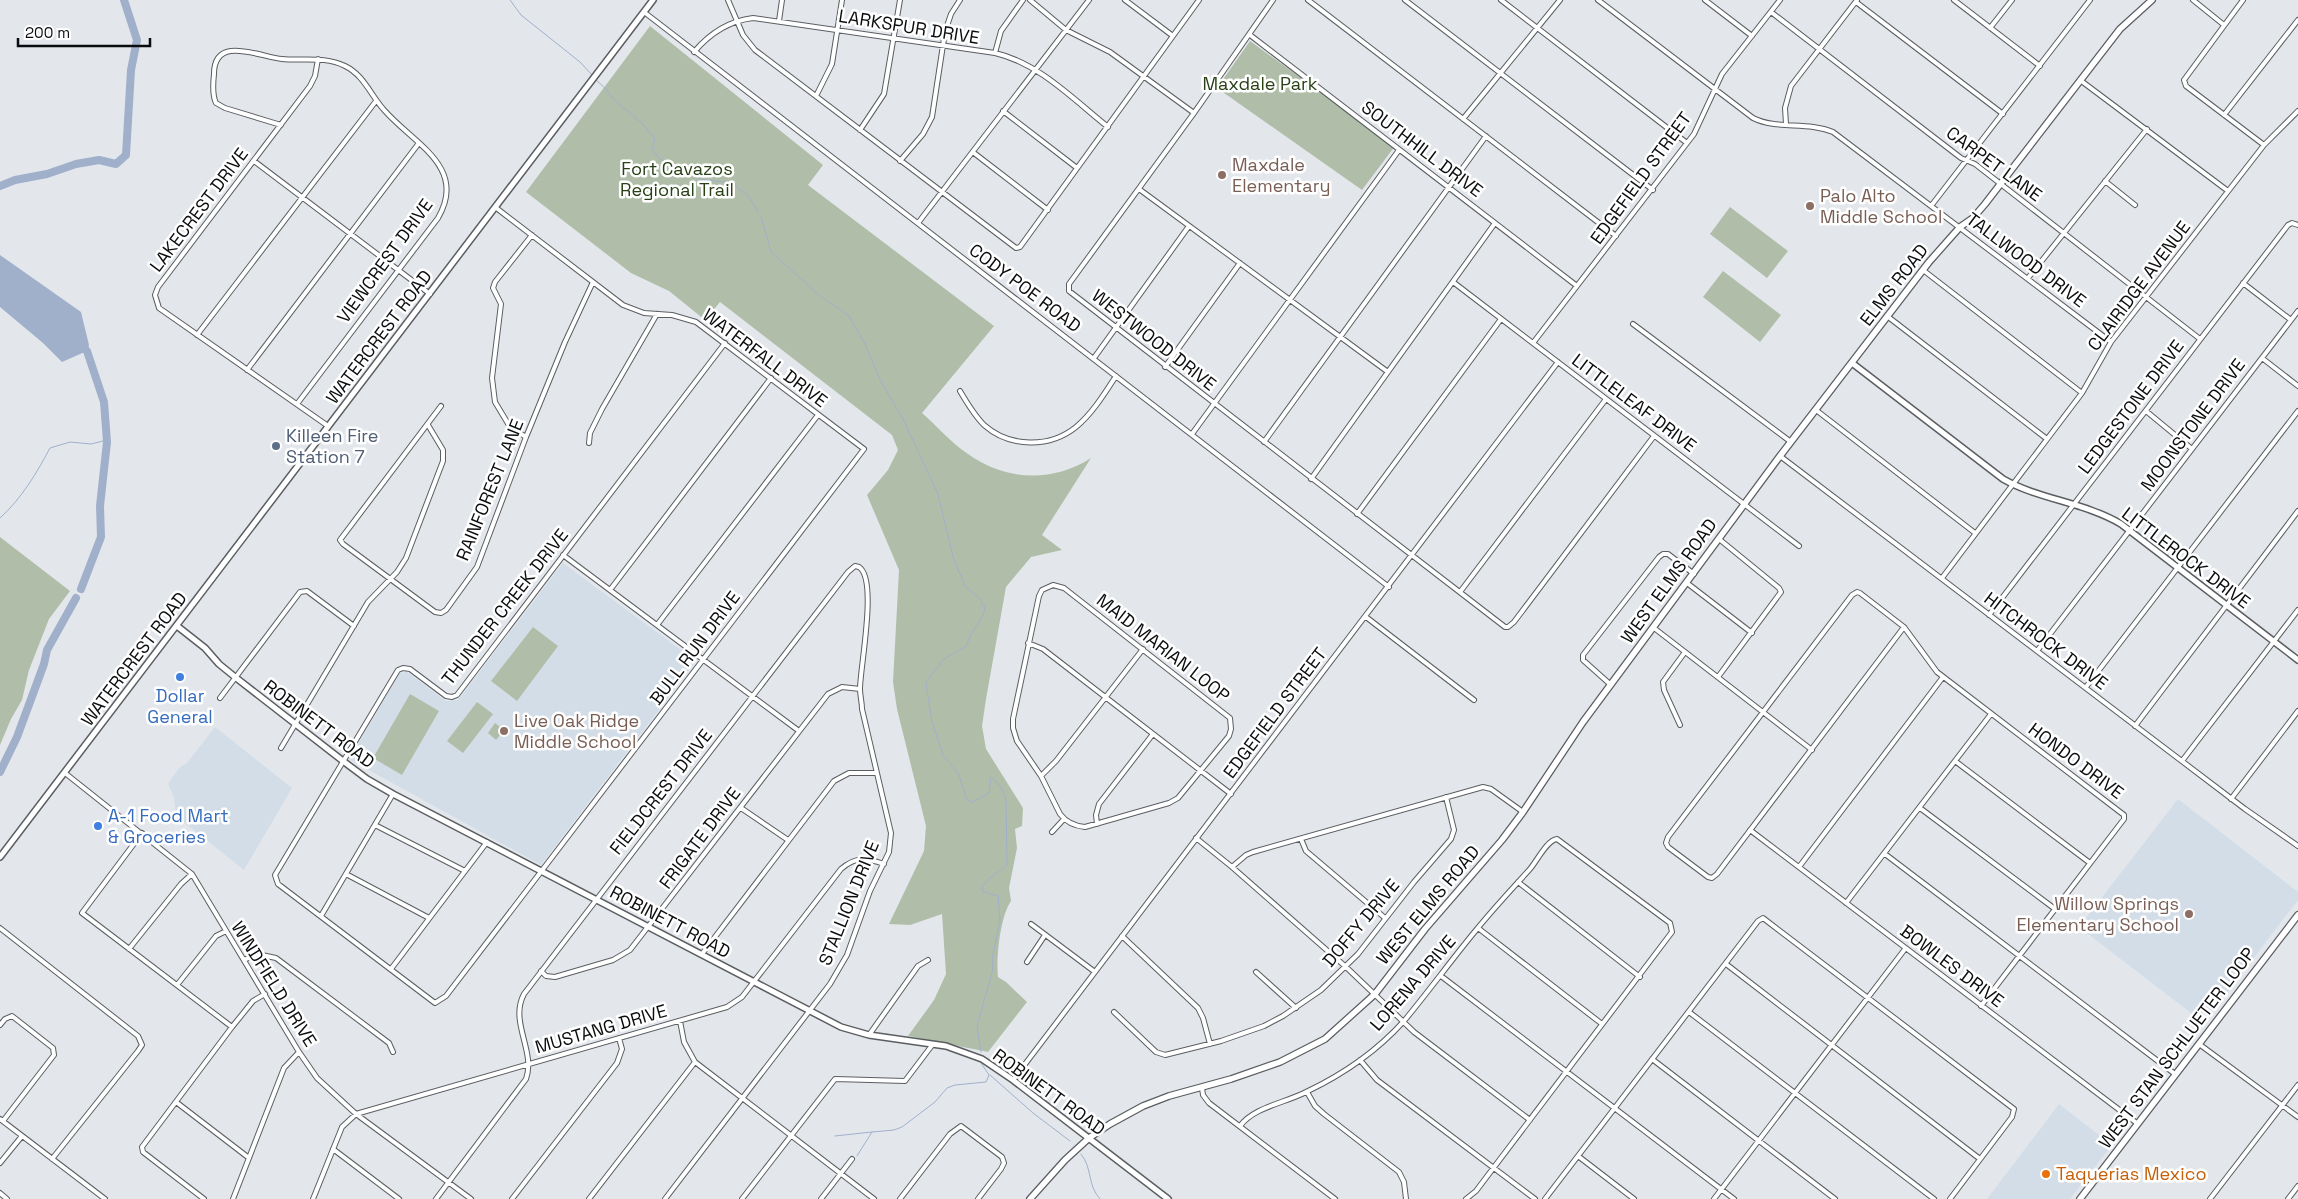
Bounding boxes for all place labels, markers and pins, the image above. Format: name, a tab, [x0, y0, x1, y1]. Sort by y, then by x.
place label: Maxdale Elementary	[1232, 153, 1331, 197]
marker: Maxdale Elementary	[1216, 169, 1228, 181]
place label: Palo Alto Middle School	[1820, 184, 1942, 228]
marker: Palo Alto Middle School	[1804, 200, 1816, 212]
place label: Killeen Fire Station 7	[286, 424, 378, 468]
marker: Killeen Fire Station 7	[270, 440, 282, 452]
marker: Dollar General	[174, 671, 186, 683]
place label: Dollar General	[147, 684, 213, 728]
place label: Live Oak Ridge Middle School	[514, 709, 639, 753]
marker: Live Oak Ridge Middle School	[498, 725, 510, 737]
place label: A-1 Food Mart & Groceries	[108, 804, 229, 848]
marker: A-1 Food Mart & Groceries	[92, 820, 104, 832]
place label: Willow Springs Elementary School	[2016, 892, 2179, 936]
marker: Willow Springs Elementary School	[2183, 908, 2195, 920]
place label: Taquerias Mexico	[2056, 1162, 2207, 1185]
marker: Taquerias Mexico	[2040, 1168, 2052, 1180]

